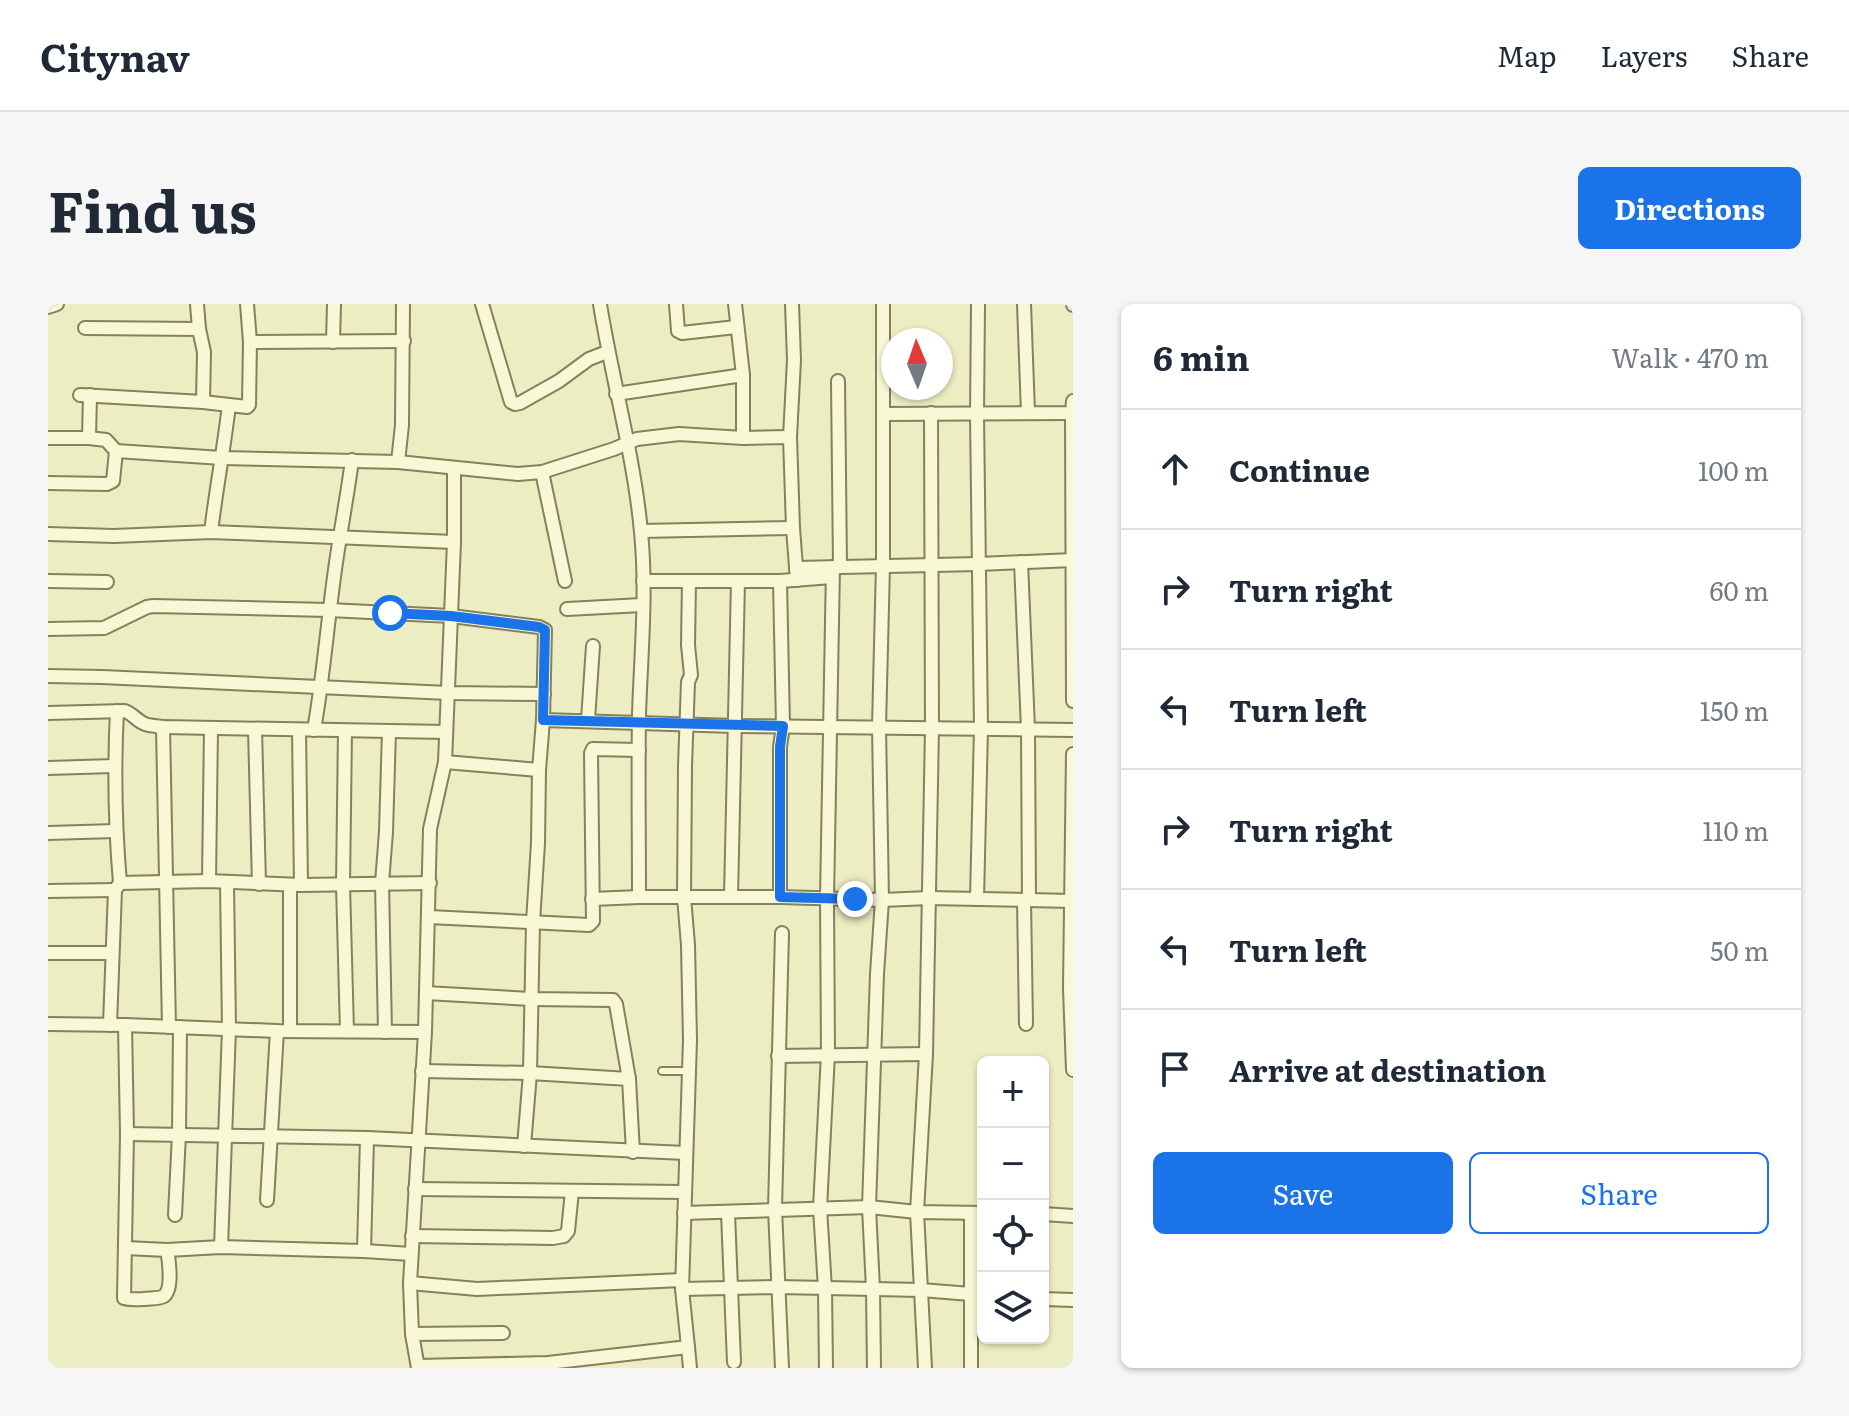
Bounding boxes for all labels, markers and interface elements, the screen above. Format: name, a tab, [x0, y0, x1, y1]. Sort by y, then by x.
text: Citynav	[40, 27, 190, 84]
text: Map	[1497, 34, 1556, 76]
text: Layers	[1600, 34, 1687, 76]
text: Share	[1731, 34, 1809, 76]
text: Find us	[48, 167, 257, 250]
button: Directions	[1578, 167, 1801, 249]
north arrow	[881, 328, 953, 400]
text: 6 min	[1153, 331, 1250, 381]
text: Walk · 470 m	[1611, 337, 1769, 376]
icon: ahead	[1153, 447, 1197, 491]
text: Continue	[1229, 447, 1370, 491]
text: 100 m	[1698, 450, 1769, 489]
icon: right	[1153, 567, 1197, 611]
text: Turn right	[1229, 567, 1393, 611]
text: 60 m	[1710, 570, 1769, 609]
route start	[372, 595, 408, 631]
icon: left	[1153, 687, 1197, 731]
text: Turn left	[1229, 687, 1367, 731]
text: 150 m	[1700, 690, 1769, 729]
icon: right	[1153, 807, 1197, 851]
text: Turn right	[1229, 807, 1393, 851]
text: 110 m	[1702, 810, 1769, 849]
route end	[837, 881, 873, 917]
icon: left	[1153, 927, 1197, 971]
text: Turn left	[1229, 927, 1367, 971]
text: 50 m	[1710, 930, 1769, 969]
icon: arrive	[1153, 1047, 1197, 1091]
text: Arrive at destination	[1229, 1047, 1546, 1091]
map controls	[977, 1056, 1049, 1344]
button: +	[977, 1056, 1049, 1128]
button: −	[977, 1128, 1049, 1200]
button: Save	[1153, 1152, 1453, 1234]
button: Share	[1469, 1152, 1769, 1234]
button: locate	[977, 1200, 1049, 1272]
button: layers	[977, 1272, 1049, 1344]

